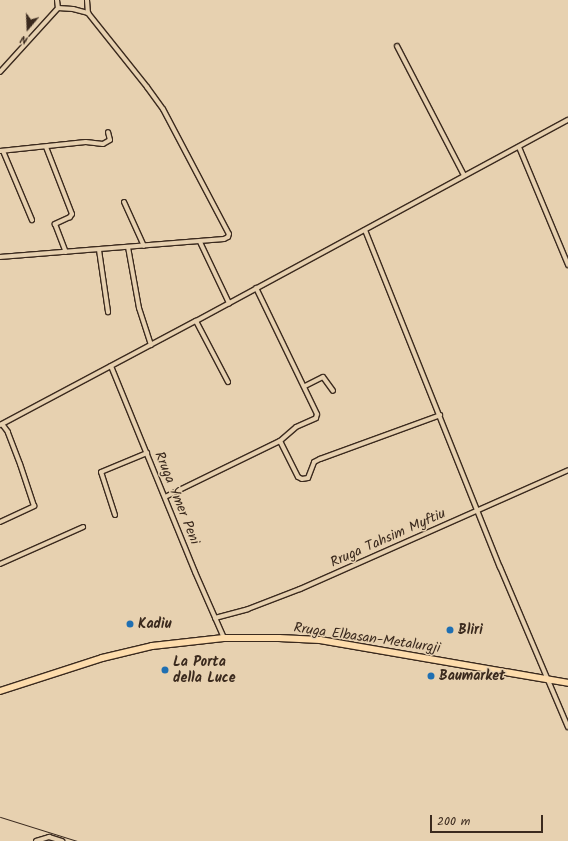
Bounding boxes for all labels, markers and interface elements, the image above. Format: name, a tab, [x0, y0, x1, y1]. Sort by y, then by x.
north arrow	[8, 8, 48, 48]
text: N	[18, 30, 30, 49]
street label: Rruga Ymer Peni	[151, 449, 203, 547]
street label: Rruga Tahsim Myftiu	[328, 505, 448, 571]
place label: Kadiu	[138, 616, 172, 632]
marker: Kadiu	[125, 619, 135, 629]
street label: Rruga Elbasan-Metalurgji	[293, 619, 441, 657]
place label: Bliri	[458, 622, 483, 638]
marker: Bliri	[445, 625, 455, 635]
place label: La Porta della Luce	[173, 654, 235, 686]
marker: La Porta della Luce	[160, 665, 170, 675]
place label: Baumarket	[439, 668, 505, 684]
marker: Baumarket	[426, 671, 436, 681]
scale bar	[432, 807, 545, 833]
text: 200 m	[437, 812, 470, 831]

